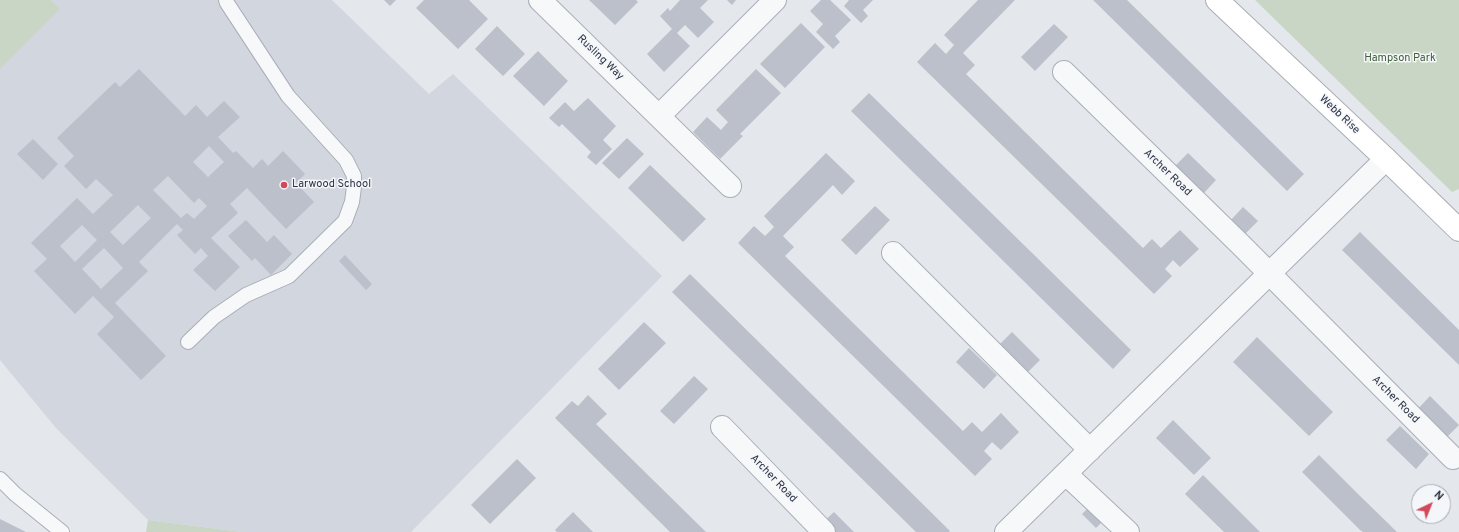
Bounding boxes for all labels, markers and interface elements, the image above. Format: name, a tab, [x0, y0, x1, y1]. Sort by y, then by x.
street label: Rusling Way	[574, 32, 626, 84]
park label: Hampson Park	[1364, 52, 1436, 66]
street label: Webb Rise	[1316, 93, 1362, 137]
street label: Archer Road	[1140, 147, 1194, 199]
place label: Larwood School	[292, 178, 371, 192]
marker: Larwood School	[279, 180, 289, 190]
street label: Archer Road	[1369, 374, 1421, 426]
street label: Archer Road	[747, 452, 799, 506]
north arrow	[1411, 484, 1451, 524]
text: N	[1431, 488, 1446, 504]

